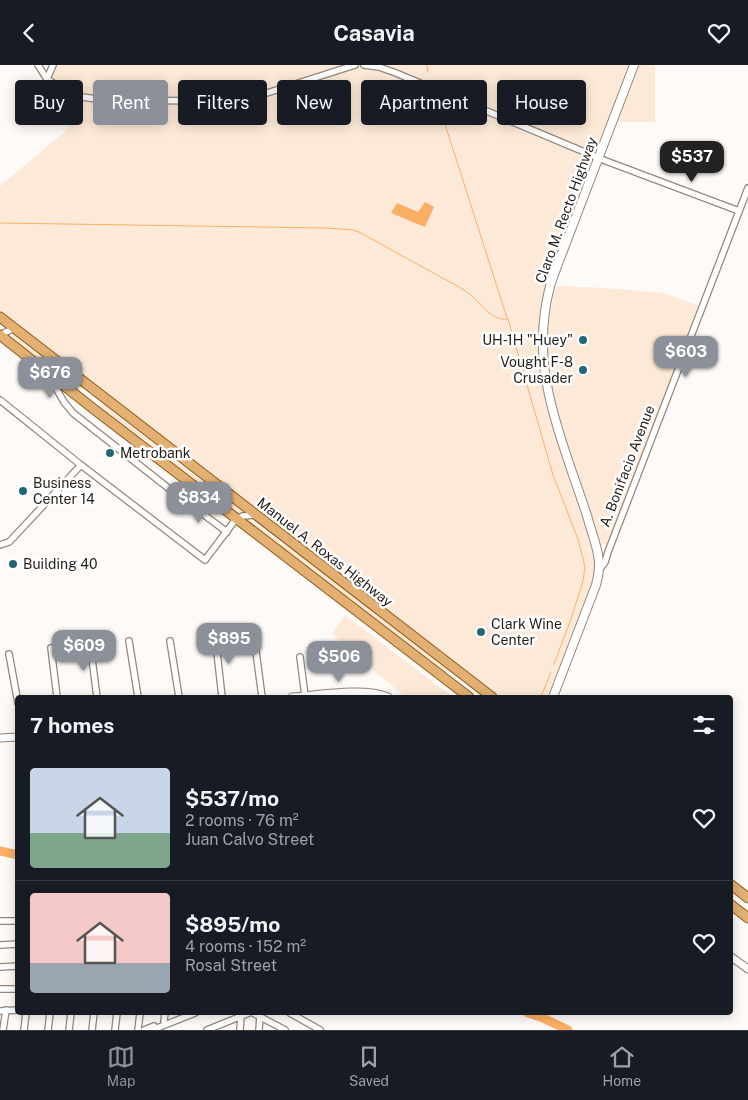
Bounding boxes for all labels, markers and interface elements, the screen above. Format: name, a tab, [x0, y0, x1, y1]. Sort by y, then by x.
icon: back	[15, 19, 43, 47]
icon: heart	[705, 19, 733, 47]
text: Casavia	[333, 20, 415, 46]
chip: Buy	[15, 80, 83, 125]
chip: Rent	[93, 80, 168, 125]
chip: Filters	[178, 80, 267, 125]
chip: New	[277, 80, 351, 125]
chip: Apartment	[361, 80, 487, 125]
chip: House	[497, 80, 586, 125]
street label: Claro M. Recto Highway	[532, 134, 600, 285]
pin: $537	[662, 141, 722, 183]
text: $537	[671, 147, 713, 166]
place label: UH-1H "Huey"	[482, 332, 573, 348]
marker: UH-1H "Huey"	[577, 334, 589, 346]
pin: $603	[656, 335, 716, 378]
text: $603	[665, 342, 707, 361]
place label: Vought F-8 Crusader	[500, 354, 573, 386]
pin: $676	[20, 357, 80, 399]
text: $676	[29, 363, 71, 382]
marker: Vought F-8 Crusader	[577, 364, 589, 376]
street label: A. Bonifacio Avenue	[596, 403, 658, 529]
place label: Metrobank	[120, 445, 191, 461]
marker: Metrobank	[104, 447, 116, 459]
place label: Business Center 14	[33, 475, 95, 507]
pin: $834	[169, 481, 229, 524]
marker: Business Center 14	[17, 485, 29, 497]
text: $834	[178, 488, 220, 507]
street label: Manuel A. Roxas Highway	[254, 494, 396, 610]
place label: Building 40	[23, 556, 98, 572]
marker: Building 40	[7, 558, 19, 570]
place label: Clark Wine Center	[491, 616, 562, 648]
pin: $895	[199, 623, 259, 665]
marker: Clark Wine Center	[475, 626, 487, 638]
pin: $609	[54, 629, 114, 672]
text: $895	[208, 629, 250, 648]
text: $609	[63, 636, 105, 655]
pin: $506	[309, 641, 369, 683]
text: $506	[318, 647, 360, 666]
icon: filters	[690, 711, 718, 739]
text: 7 homes	[30, 713, 114, 738]
text: $537/mo	[185, 786, 279, 811]
icon: home	[70, 788, 130, 848]
icon: heart	[690, 804, 718, 832]
text: 2 rooms · 76 m²	[185, 811, 299, 830]
text: Juan Calvo Street	[185, 830, 314, 849]
text: $895/mo	[185, 912, 280, 937]
icon: home	[70, 913, 130, 973]
icon: heart	[690, 929, 718, 957]
text: 4 rooms · 152 m²	[185, 937, 306, 956]
text: Rosal Street	[185, 956, 277, 975]
tab: Map	[107, 1043, 135, 1089]
tab: Saved	[349, 1043, 389, 1089]
tab: Home	[603, 1043, 641, 1089]

